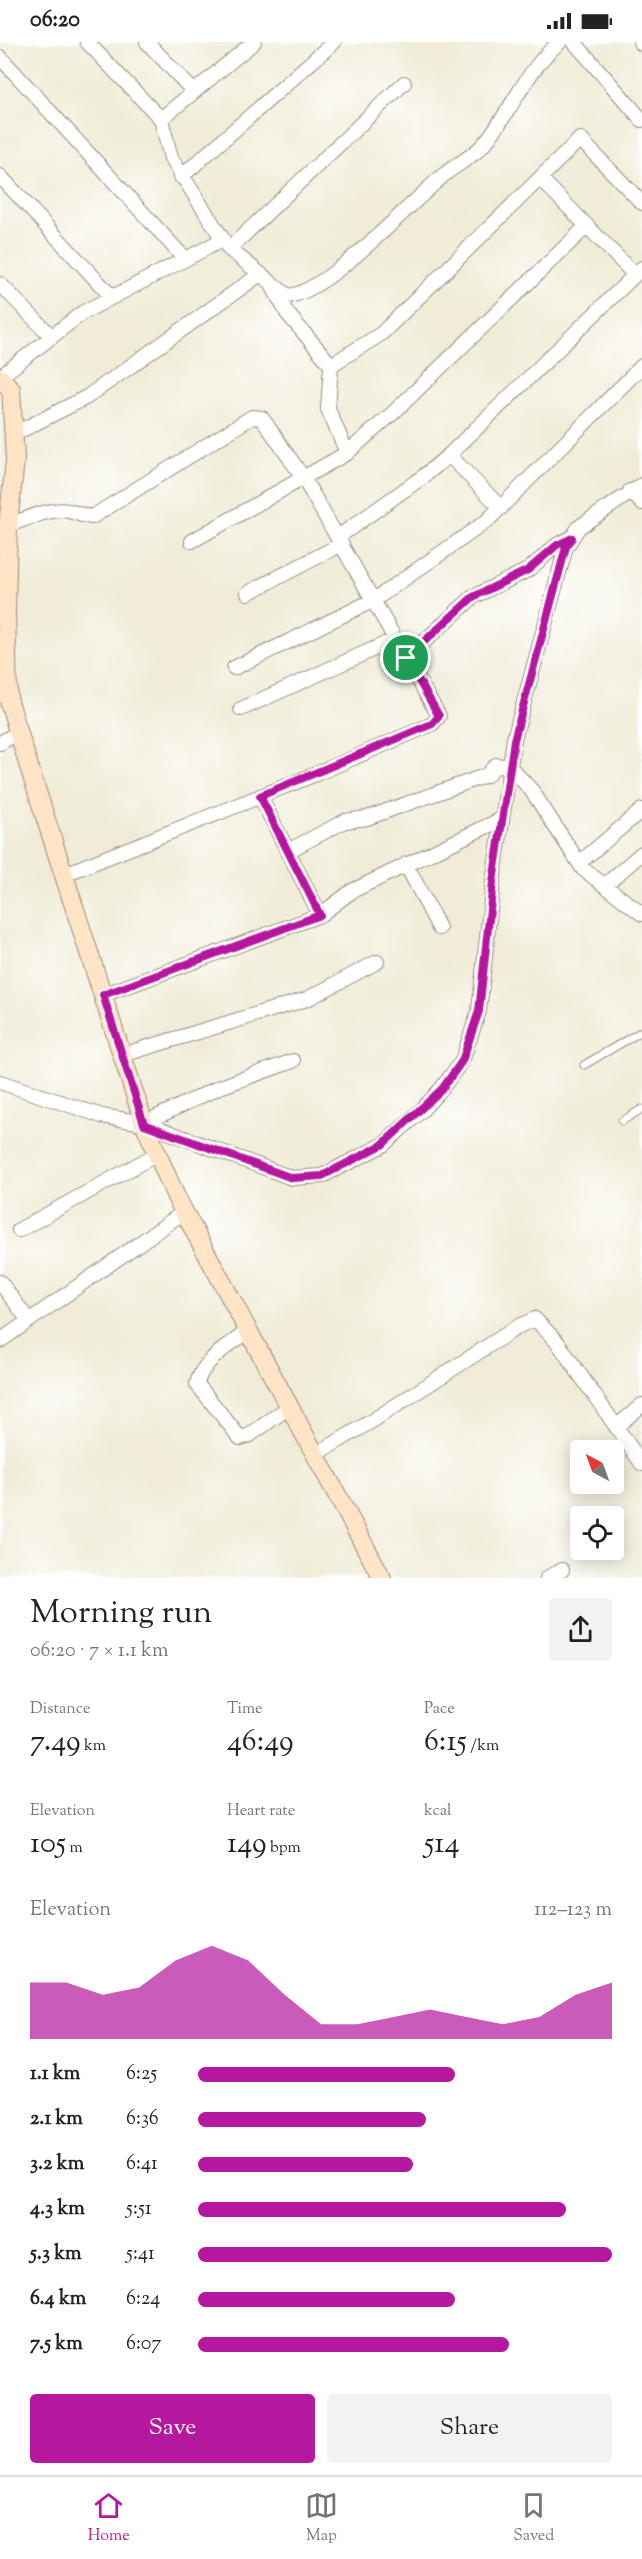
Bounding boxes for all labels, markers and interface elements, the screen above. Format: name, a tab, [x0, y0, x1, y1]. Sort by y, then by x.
text: 06:20	[30, 5, 80, 37]
pin	[380, 632, 431, 683]
icon: arrive	[389, 641, 422, 674]
north arrow	[570, 1440, 624, 1494]
map controls	[570, 1440, 624, 1560]
button: locate	[570, 1506, 624, 1560]
text: Morning run	[30, 1590, 212, 1638]
button: share	[549, 1598, 612, 1661]
text: 06:20 · 7 × 1.1 km	[30, 1637, 168, 1666]
text: Distance	[30, 1698, 90, 1721]
text: Time	[227, 1698, 263, 1721]
text: Pace	[424, 1698, 455, 1721]
text: 7.49	[30, 1721, 81, 1764]
text: 46:49	[227, 1721, 294, 1764]
text: 6:15	[424, 1721, 467, 1764]
text: km	[81, 1735, 106, 1758]
text: /km	[467, 1735, 499, 1758]
text: Elevation	[30, 1800, 95, 1823]
text: Heart rate	[227, 1800, 295, 1823]
text: kcal	[424, 1800, 452, 1823]
text: 105	[30, 1823, 66, 1866]
text: 149	[227, 1823, 267, 1866]
text: 514	[424, 1823, 460, 1866]
text: m	[66, 1837, 83, 1860]
text: bpm	[267, 1837, 301, 1860]
text: Elevation	[30, 1896, 111, 1925]
text: 112–123 m	[534, 1896, 612, 1925]
text: 1.1 km	[30, 2060, 80, 2089]
text: 6:25	[126, 2060, 157, 2089]
text: 2.1 km	[30, 2105, 83, 2134]
text: 6:36	[126, 2105, 159, 2134]
text: 3.2 km	[30, 2150, 84, 2179]
text: 6:41	[126, 2150, 158, 2179]
text: 4.3 km	[30, 2195, 85, 2224]
text: 5:51	[126, 2195, 152, 2224]
text: 5.3 km	[30, 2240, 82, 2269]
text: 5:41	[126, 2240, 155, 2269]
text: 6.4 km	[30, 2285, 86, 2314]
text: 6:24	[126, 2285, 160, 2314]
text: 7.5 km	[30, 2330, 83, 2359]
text: 6:07	[126, 2330, 161, 2359]
button: Save	[30, 2394, 315, 2463]
button: Share	[327, 2394, 612, 2463]
tab: Home	[88, 2489, 130, 2548]
tab: Map	[305, 2489, 338, 2548]
tab: Saved	[513, 2489, 554, 2548]

